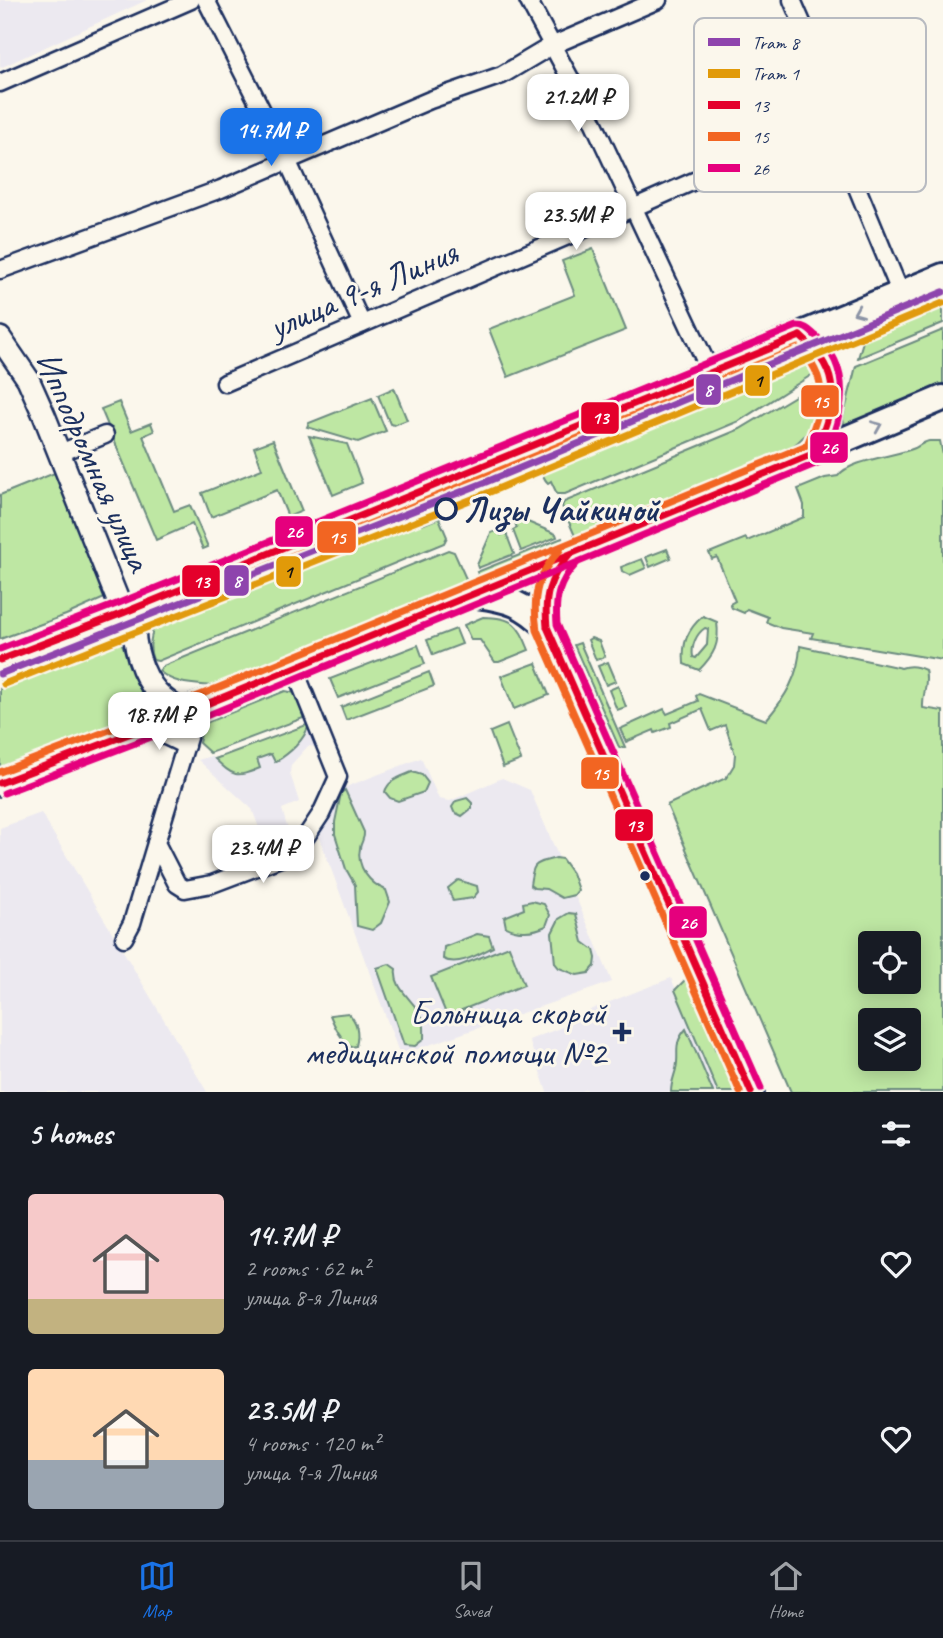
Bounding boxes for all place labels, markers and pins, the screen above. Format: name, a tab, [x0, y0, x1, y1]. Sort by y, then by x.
pin: 21.2M ₽	[513, 74, 643, 134]
pin: 14.7M ₽	[206, 108, 336, 168]
pin: 23.5M ₽	[511, 192, 641, 252]
place label: Лизы Чайкиной	[463, 487, 661, 532]
marker: Лизы Чайкиной	[435, 498, 457, 520]
pin: 18.7M ₽	[94, 692, 224, 752]
pin: 23.4M ₽	[198, 826, 328, 885]
unlabelled marker	[638, 869, 652, 883]
place label: Больница скорой медицинской помощи №2	[305, 990, 609, 1075]
marker: Больница скорой медицинской помощи №2	[612, 1022, 632, 1042]

